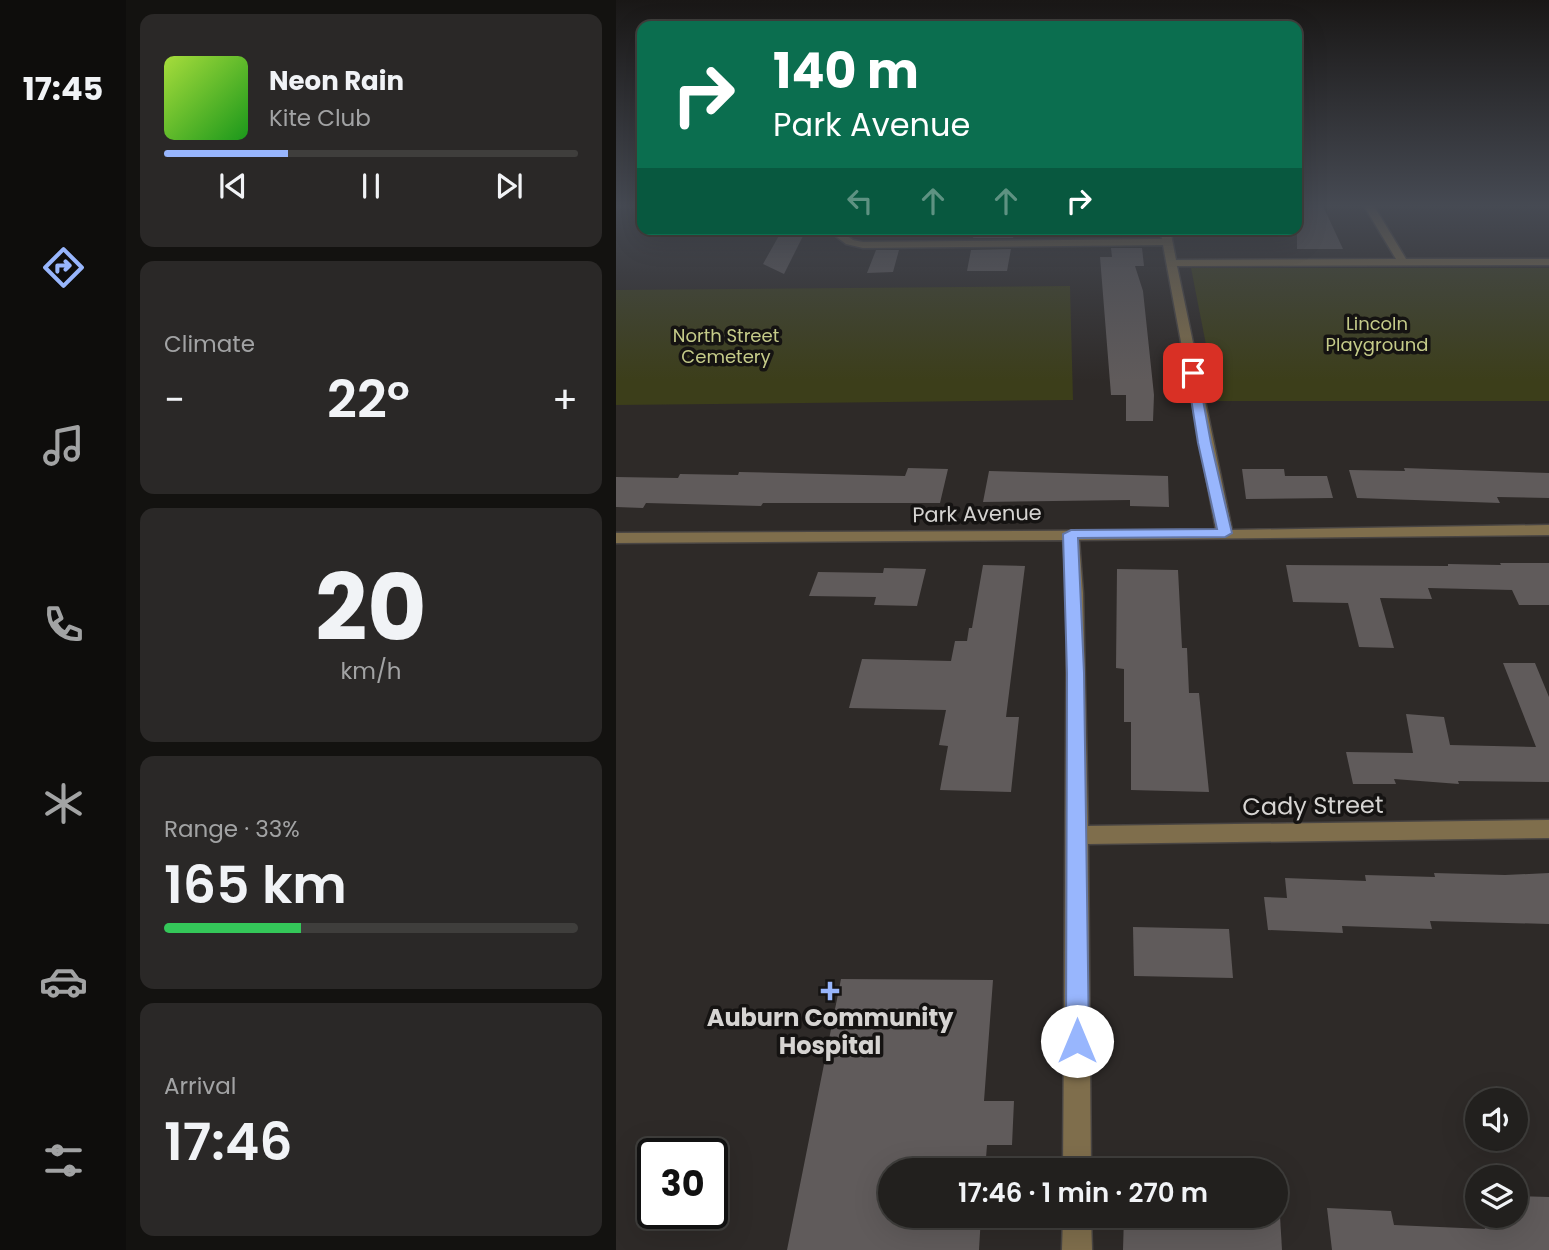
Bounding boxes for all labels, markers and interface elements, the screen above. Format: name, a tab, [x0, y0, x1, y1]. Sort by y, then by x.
text: 140 m	[773, 37, 919, 105]
icon: right	[658, 49, 749, 140]
text: Neon Rain	[269, 63, 404, 99]
text: 17:45	[23, 66, 103, 111]
text: Kite Club	[269, 102, 371, 134]
text: Park Avenue	[773, 102, 970, 147]
icon: previous	[214, 167, 252, 205]
icon: pause	[352, 167, 390, 205]
icon: next	[490, 167, 528, 205]
icon: left	[841, 182, 879, 220]
icon: ahead	[914, 182, 952, 220]
icon: ahead	[987, 182, 1025, 220]
icon: right	[1060, 182, 1098, 220]
icon: directions	[39, 243, 88, 292]
park label: Lincoln Playground	[1326, 311, 1428, 357]
park label: North Street Cemetery	[673, 323, 779, 369]
text: Climate	[164, 328, 255, 360]
pin	[1163, 343, 1223, 403]
icon: arrive	[1174, 354, 1212, 392]
text: 22°	[327, 363, 410, 436]
text: −	[164, 373, 185, 426]
text: +	[552, 373, 578, 426]
icon: music	[39, 421, 88, 470]
street label: Park Avenue	[912, 498, 1042, 529]
text: 20	[315, 544, 427, 672]
icon: phone	[39, 600, 88, 649]
text: km/h	[340, 655, 402, 687]
icon: climate	[39, 779, 88, 828]
street label: Cady Street	[1242, 788, 1384, 823]
text: Range · 33%	[164, 813, 300, 845]
text: 165 km	[164, 848, 347, 921]
icon: car	[39, 957, 88, 1006]
marker: Auburn Community Hospital	[820, 981, 840, 1001]
place label: Auburn Community Hospital	[707, 1001, 954, 1062]
position arrow	[1040, 1004, 1114, 1078]
text: Arrival	[164, 1070, 236, 1102]
map controls	[1465, 1088, 1528, 1228]
button: sound	[1465, 1088, 1528, 1151]
text: 17:46	[164, 1105, 293, 1178]
icon: filters	[39, 1136, 88, 1185]
speed limit sign: 30	[637, 1138, 728, 1229]
button: layers	[1465, 1165, 1528, 1228]
text: 17:46 · 1 min · 270 m	[958, 1175, 1208, 1211]

